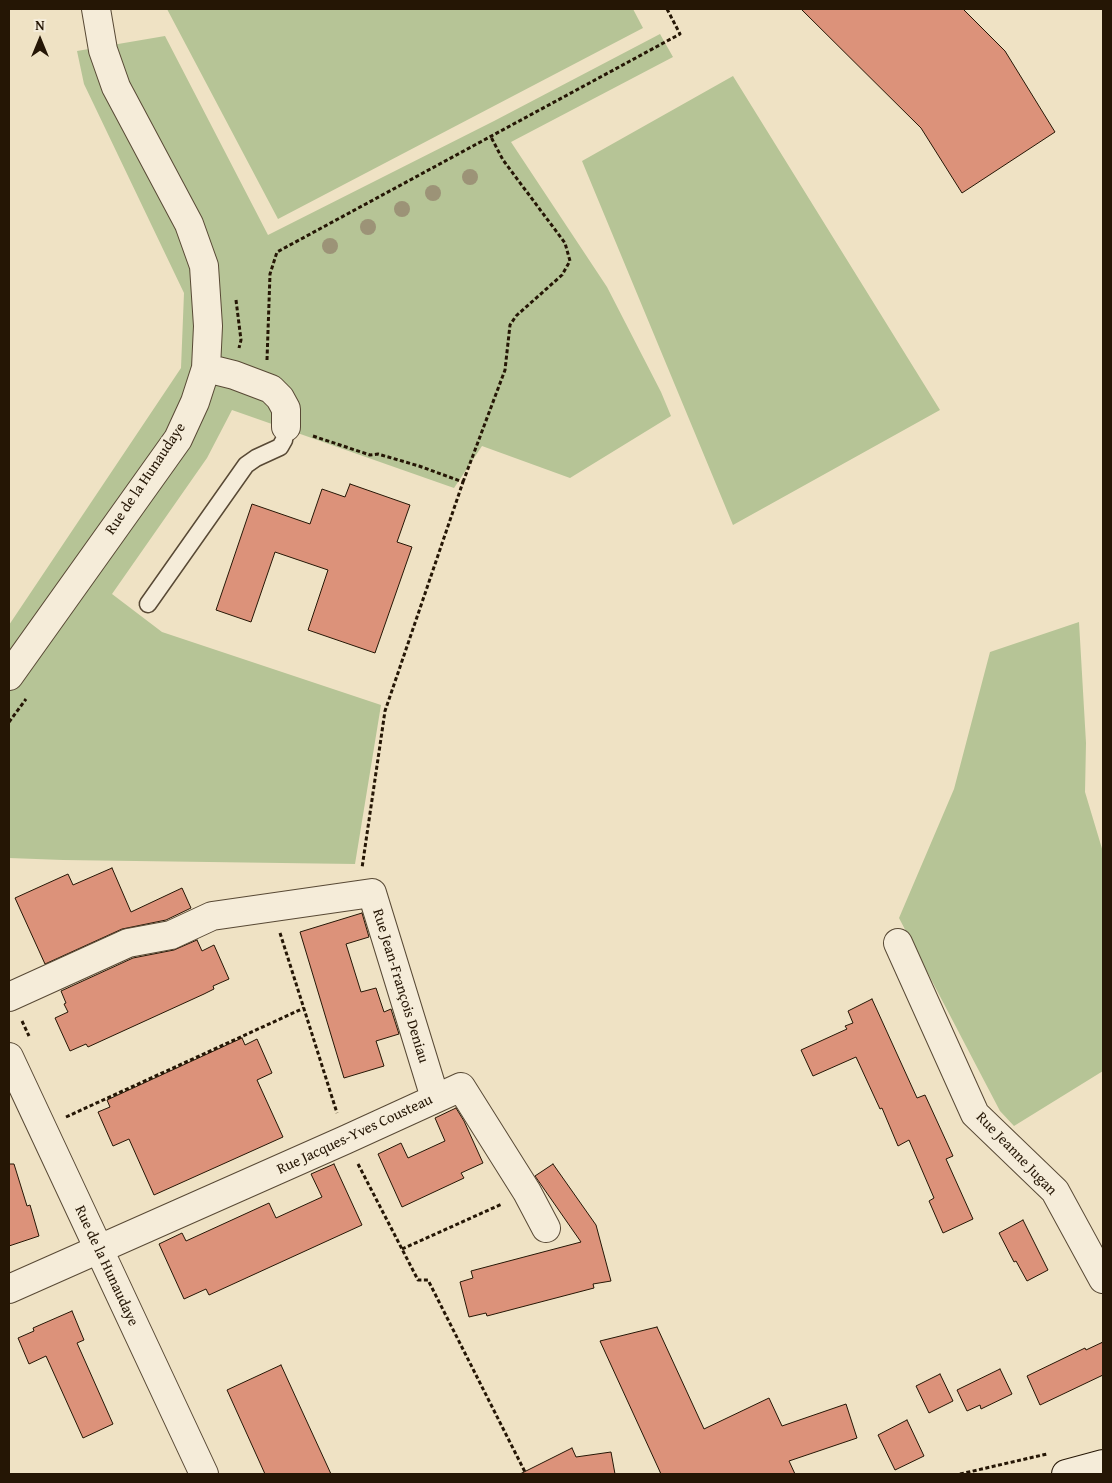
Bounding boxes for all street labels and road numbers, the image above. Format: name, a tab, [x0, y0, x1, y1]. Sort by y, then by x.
street label: Rue de la Hunaudaye	[102, 420, 190, 538]
street label: Rue Jean-François Deniau	[368, 907, 432, 1065]
street label: Rue Jacques-Yves Cousteau	[274, 1091, 436, 1179]
street label: Rue Jeanne Jugan	[972, 1109, 1060, 1199]
street label: Rue de la Hunaudaye	[70, 1203, 142, 1329]

